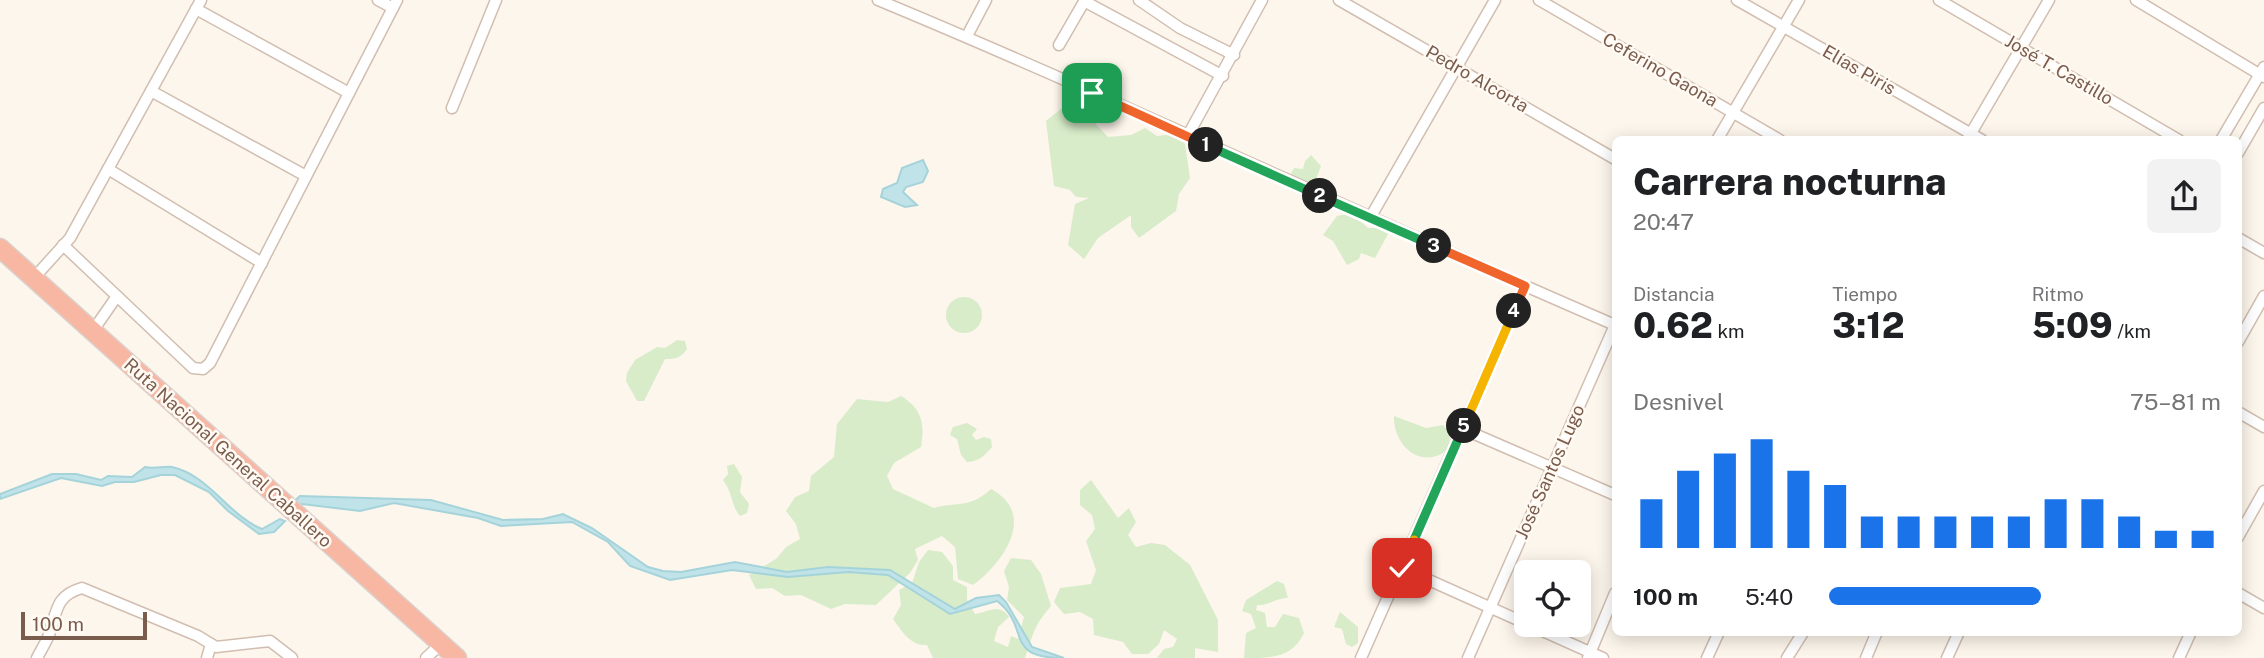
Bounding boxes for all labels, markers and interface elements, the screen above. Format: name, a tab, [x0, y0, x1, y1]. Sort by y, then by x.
street label: Ceferino Gaona	[1599, 28, 1722, 111]
street label: José T. Castillo	[2001, 30, 2117, 109]
street label: Elías Piris	[1819, 40, 1899, 99]
street label: Pedro Alcorta	[1422, 41, 1532, 116]
pin	[1062, 63, 1122, 123]
icon: arrive	[1073, 74, 1111, 112]
pin: 1	[1188, 128, 1224, 162]
text: 1	[1201, 133, 1210, 155]
text: Carrera nocturna	[1633, 159, 1947, 204]
button: share	[2147, 159, 2221, 233]
pin: 2	[1302, 178, 1338, 214]
text: 2	[1313, 184, 1326, 206]
text: 20:47	[1633, 208, 1694, 235]
pin: 3	[1416, 229, 1452, 264]
text: 3	[1427, 234, 1440, 256]
text: Distancia	[1633, 283, 1715, 305]
text: Tiempo	[1832, 283, 1898, 305]
text: Ritmo	[2032, 283, 2084, 305]
pin: 4	[1496, 294, 1532, 328]
text: 4	[1507, 299, 1520, 321]
text: 0.62	[1633, 305, 1713, 346]
text: 3:12	[1832, 305, 1904, 346]
text: 5:09	[2032, 305, 2113, 346]
text: km	[1713, 320, 1745, 342]
text: /km	[2113, 320, 2151, 342]
street label: Ruta Nacional General Caballero	[120, 354, 337, 552]
text: Desnivel	[1633, 388, 1724, 415]
text: 75–81 m	[2130, 388, 2221, 415]
street label: José Santos Lugo	[1510, 401, 1589, 542]
pin: 5	[1446, 408, 1482, 444]
text: 5	[1457, 414, 1470, 436]
pin	[1372, 538, 1432, 598]
icon: check	[1383, 549, 1421, 587]
map controls	[1514, 560, 1591, 637]
button: locate	[1514, 560, 1591, 637]
text: 100 m	[1633, 583, 1698, 610]
text: 5:40	[1745, 583, 1793, 610]
scale bar	[21, 609, 147, 641]
text: 100 m	[32, 613, 84, 635]

